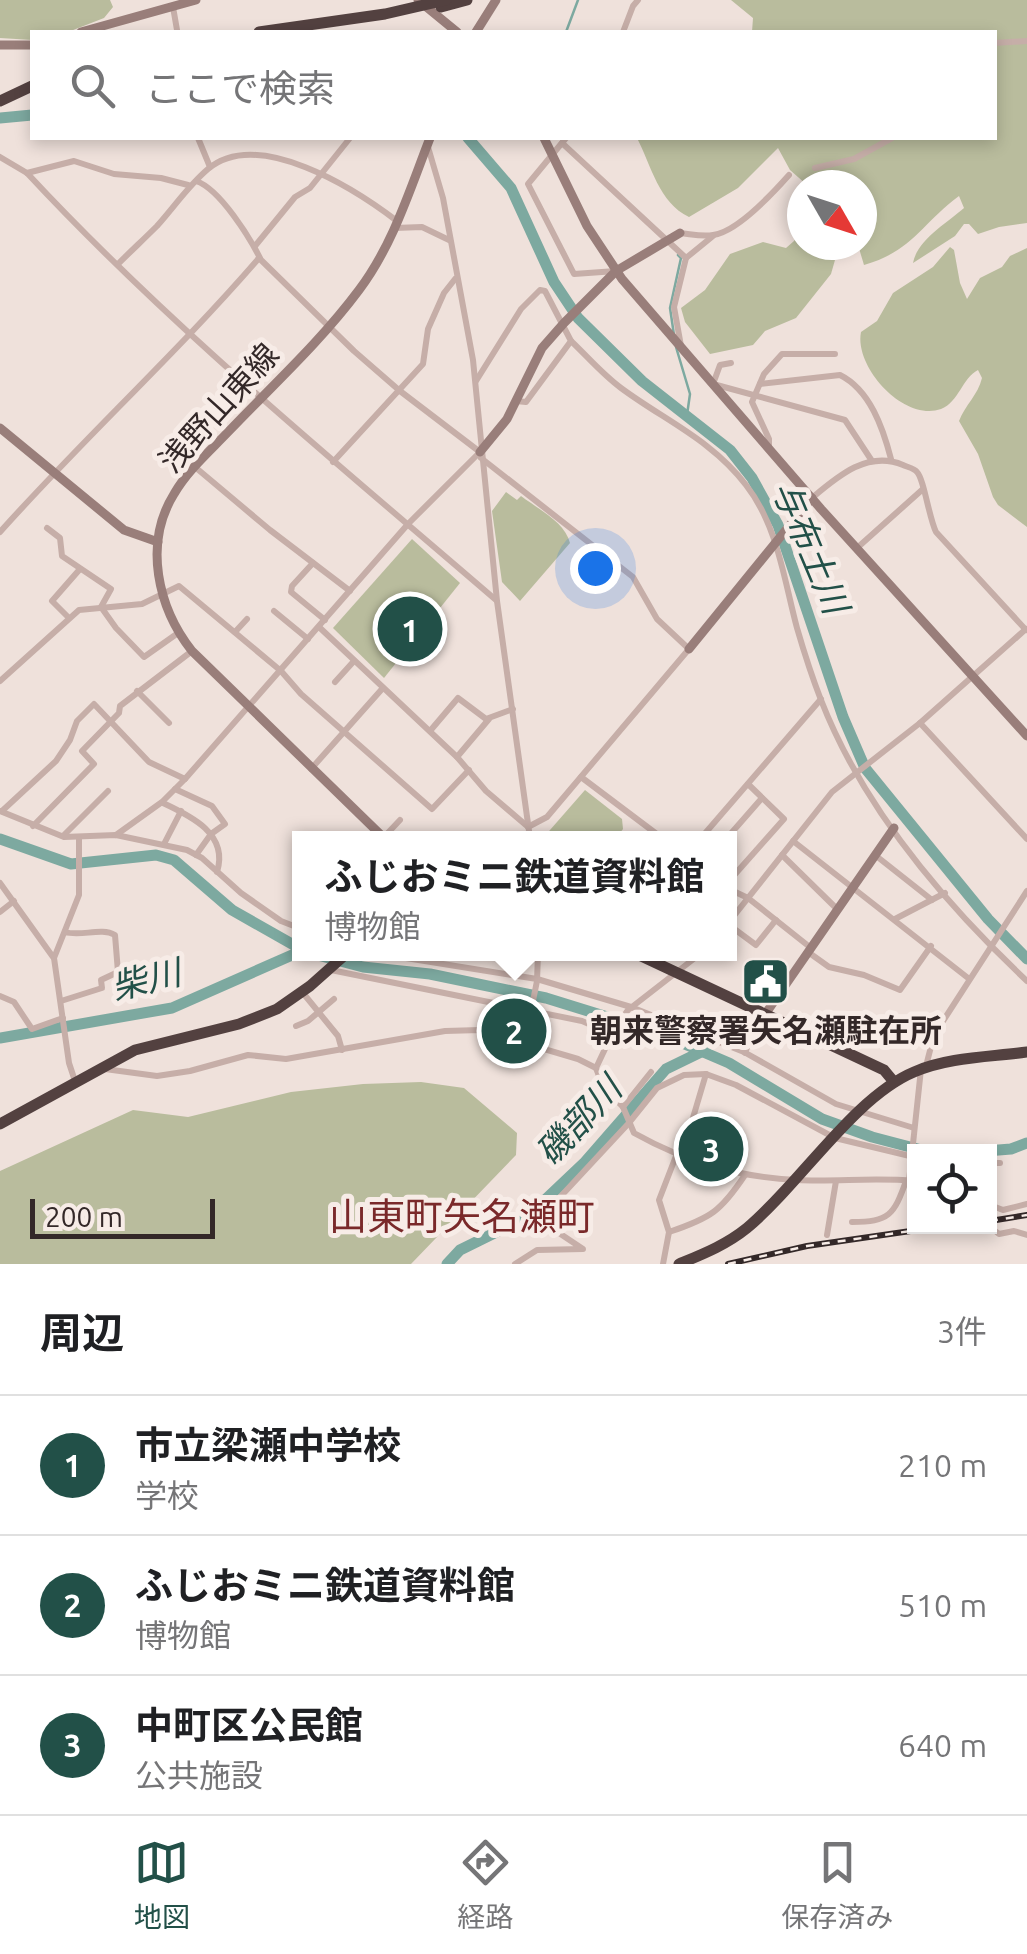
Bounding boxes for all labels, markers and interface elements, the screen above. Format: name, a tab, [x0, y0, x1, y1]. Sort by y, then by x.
search box	[30, 30, 997, 140]
icon: search	[65, 58, 120, 113]
text: ここで検索	[145, 67, 335, 109]
north arrow	[787, 170, 877, 260]
street label: 浅野山東線	[151, 336, 285, 479]
water label: 与布土川	[765, 474, 858, 623]
your location	[570, 543, 621, 594]
pin: 1	[378, 592, 442, 666]
popup	[292, 831, 737, 961]
text: ふじおミニ鉄道資料館	[324, 855, 705, 897]
text: 博物館	[324, 908, 421, 944]
water label: 柴川	[107, 950, 188, 1007]
public building icon: 朝来警察署矢名瀬駐在所	[740, 955, 792, 1007]
pin: 2	[482, 994, 546, 1068]
place label: 朝来警察署矢名瀬駐在所	[590, 1012, 942, 1048]
water label: 磯部川	[528, 1065, 631, 1172]
pin: 3	[678, 1112, 744, 1186]
map controls	[907, 1144, 997, 1234]
button: locate	[907, 1144, 997, 1234]
scale bar	[30, 1194, 215, 1238]
district label: 山東町矢名瀬町	[329, 1195, 595, 1237]
text: 200 m	[45, 1201, 123, 1232]
text: 周辺	[40, 1309, 124, 1356]
text: 3件	[937, 1313, 987, 1349]
text: 市立梁瀬中学校	[135, 1424, 401, 1466]
text: 1	[63, 1447, 82, 1483]
text: 210 m	[898, 1447, 987, 1483]
text: 学校	[135, 1477, 199, 1513]
text: ふじおミニ鉄道資料館	[135, 1564, 515, 1606]
text: 2	[63, 1587, 82, 1623]
text: 510 m	[898, 1587, 987, 1623]
text: 博物館	[135, 1617, 231, 1653]
text: 中町区公民館	[135, 1704, 363, 1746]
text: 3	[63, 1727, 82, 1763]
text: 640 m	[898, 1727, 987, 1763]
text: 公共施設	[135, 1757, 263, 1793]
tab: 地図	[134, 1835, 190, 1935]
tab: 経路	[457, 1835, 513, 1935]
tab: 保存済み	[781, 1835, 893, 1935]

